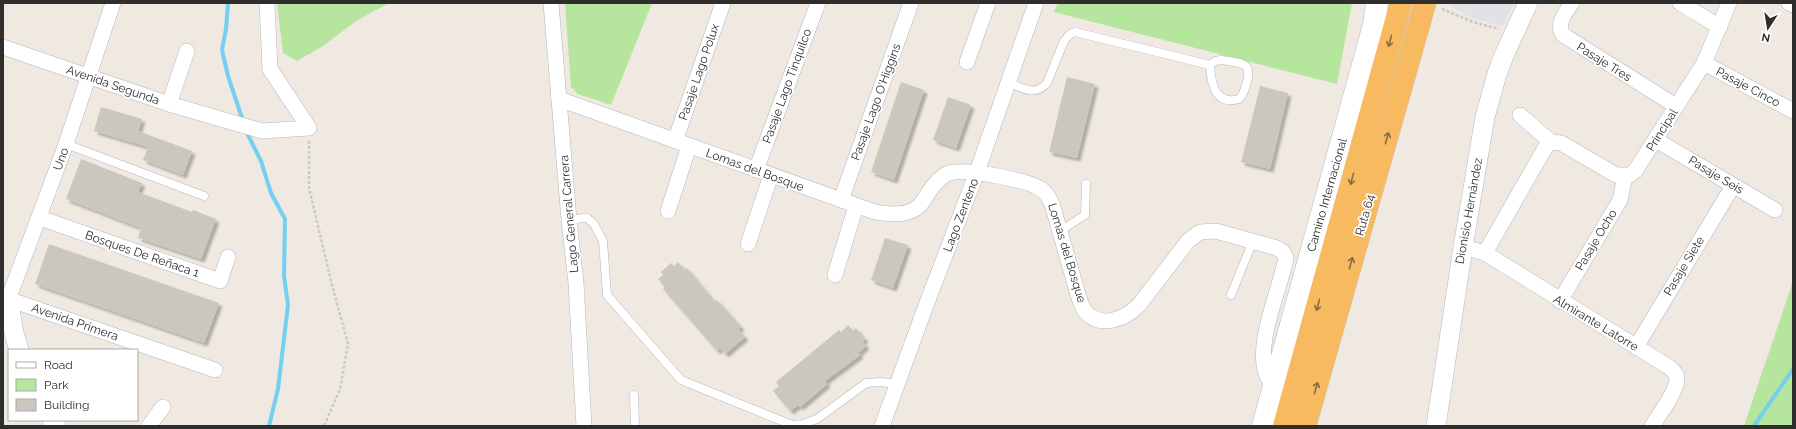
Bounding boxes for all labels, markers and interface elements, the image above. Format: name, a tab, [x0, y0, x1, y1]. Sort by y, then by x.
north arrow	[1748, 8, 1788, 48]
street label: Pasaje Lago Polux	[676, 22, 722, 122]
street label: Pasaje Lago Tinquilco	[760, 27, 814, 145]
text: N	[1761, 30, 1771, 45]
one-way arrow	[1386, 34, 1394, 47]
street label: Pasaje Tres	[1574, 40, 1634, 84]
street label: Pasaje Lago O'Higgins	[848, 41, 904, 162]
street label: Avenida Segunda	[65, 63, 161, 107]
street label: Pasaje Cinco	[1714, 64, 1782, 110]
street label: Principal	[1643, 105, 1681, 154]
one-way arrow	[1384, 132, 1391, 145]
street label: Camino Internacional	[1304, 136, 1350, 253]
street label: Uno	[50, 146, 72, 172]
street label: Lomas del Bosque	[704, 146, 806, 194]
street label: Pasaje Seis	[1686, 153, 1746, 197]
street label: Lago General Carrera	[557, 154, 581, 274]
street label: Dionisio Hernández	[1453, 157, 1485, 265]
one-way arrow	[1348, 173, 1355, 186]
street label: Lago Zenteno	[941, 176, 981, 254]
street label: Ruta 64	[1352, 192, 1378, 237]
street label: Lomas del Bosque	[1045, 202, 1089, 304]
street label: Pasaje Ocho	[1572, 207, 1620, 273]
street label: Bosques De Reñaca 1	[83, 228, 201, 280]
street label: Pasaje Siete	[1661, 234, 1707, 298]
one-way arrow	[1348, 257, 1355, 270]
street label: Almirante Latorre	[1551, 292, 1641, 354]
one-way arrow	[1313, 298, 1321, 311]
street label: Avenida Primera	[30, 301, 120, 343]
legend	[8, 349, 138, 421]
text: Road	[44, 358, 73, 372]
text: Park	[44, 378, 69, 392]
one-way arrow	[1312, 382, 1320, 395]
text: Building	[44, 398, 90, 412]

